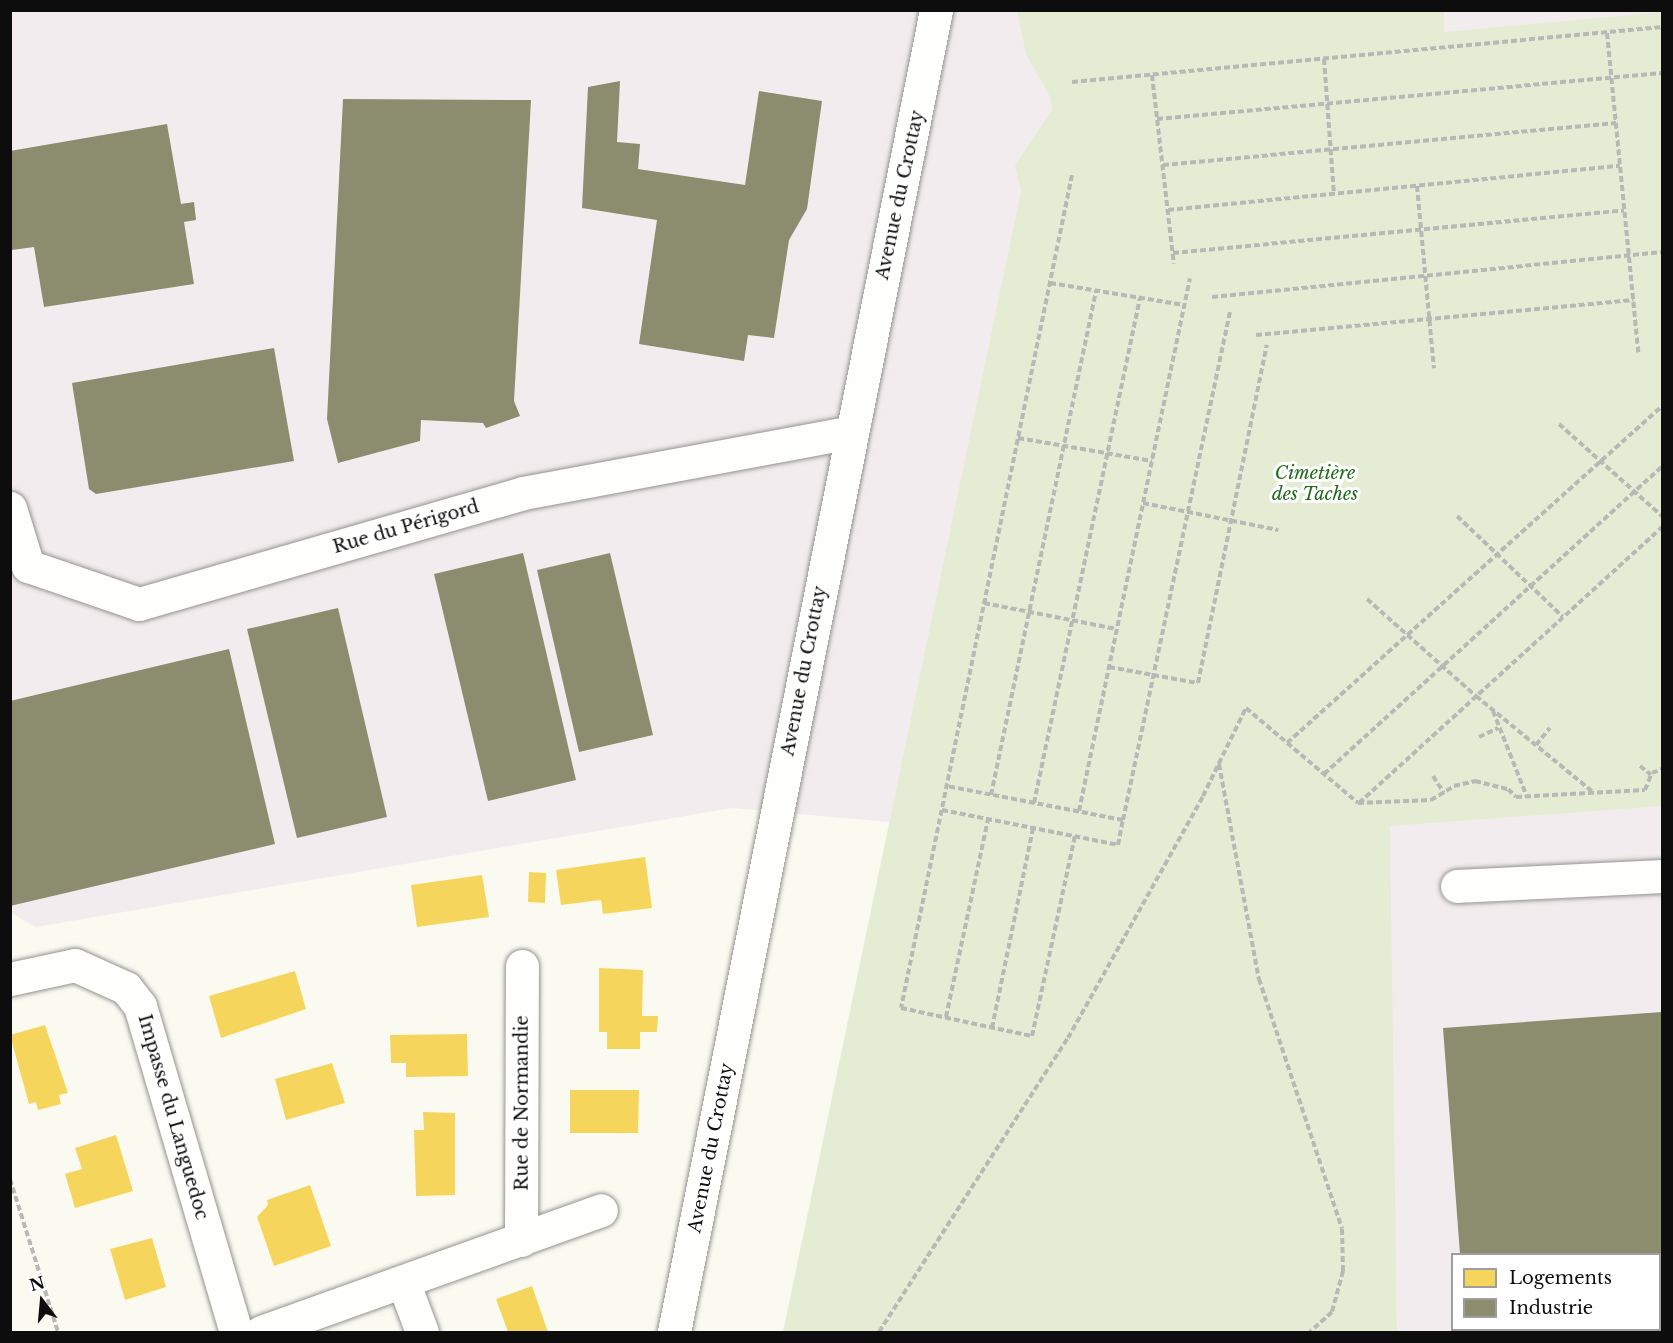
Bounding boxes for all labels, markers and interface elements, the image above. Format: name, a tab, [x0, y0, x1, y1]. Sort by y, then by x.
street label: Avenue du Crottay	[872, 108, 928, 282]
park label: Cimetière des Taches	[1272, 463, 1358, 506]
street label: Rue du Périgord	[330, 496, 482, 558]
street label: Avenue du Crottay	[777, 584, 831, 758]
street label: Impasse du Languedoc	[133, 1012, 213, 1222]
street label: Rue de Normandie	[511, 1015, 533, 1191]
street label: Avenue du Crottay	[684, 1061, 738, 1235]
legend	[1451, 1253, 1661, 1331]
text: Logements	[1509, 1267, 1612, 1289]
north arrow	[12, 1271, 72, 1331]
text: N	[27, 1272, 47, 1295]
text: Industrie	[1509, 1297, 1593, 1319]

